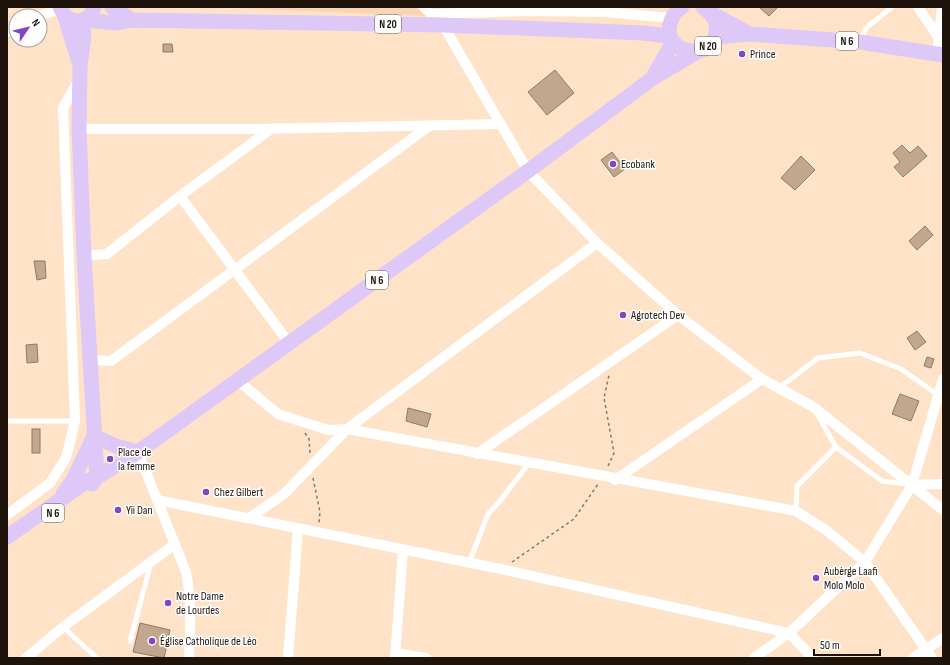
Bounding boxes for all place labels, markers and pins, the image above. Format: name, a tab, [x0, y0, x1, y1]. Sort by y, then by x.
place label: Prince	[750, 47, 776, 62]
marker: Prince	[737, 49, 747, 59]
place label: Ecobank	[621, 157, 655, 172]
marker: Ecobank	[608, 159, 618, 169]
place label: Agrotech Dev	[630, 308, 685, 323]
marker: Agrotech Dev	[618, 310, 628, 320]
place label: Place de la femme	[118, 445, 155, 474]
marker: Place de la femme	[105, 454, 115, 464]
place label: Chez Gilbert	[214, 485, 264, 500]
marker: Chez Gilbert	[201, 487, 211, 497]
place label: Yii Dan	[126, 503, 153, 518]
marker: Yii Dan	[113, 505, 123, 515]
place label: Aubèrge Laafi Molo Molo	[823, 564, 877, 593]
marker: Aubèrge Laafi Molo Molo	[811, 573, 821, 583]
place label: Notre Dame de Lourdes	[176, 589, 224, 618]
marker: Notre Dame de Lourdes	[163, 598, 173, 608]
place label: Église Catholique de Léo	[160, 634, 257, 649]
marker: Église Catholique de Léo	[147, 636, 157, 646]

